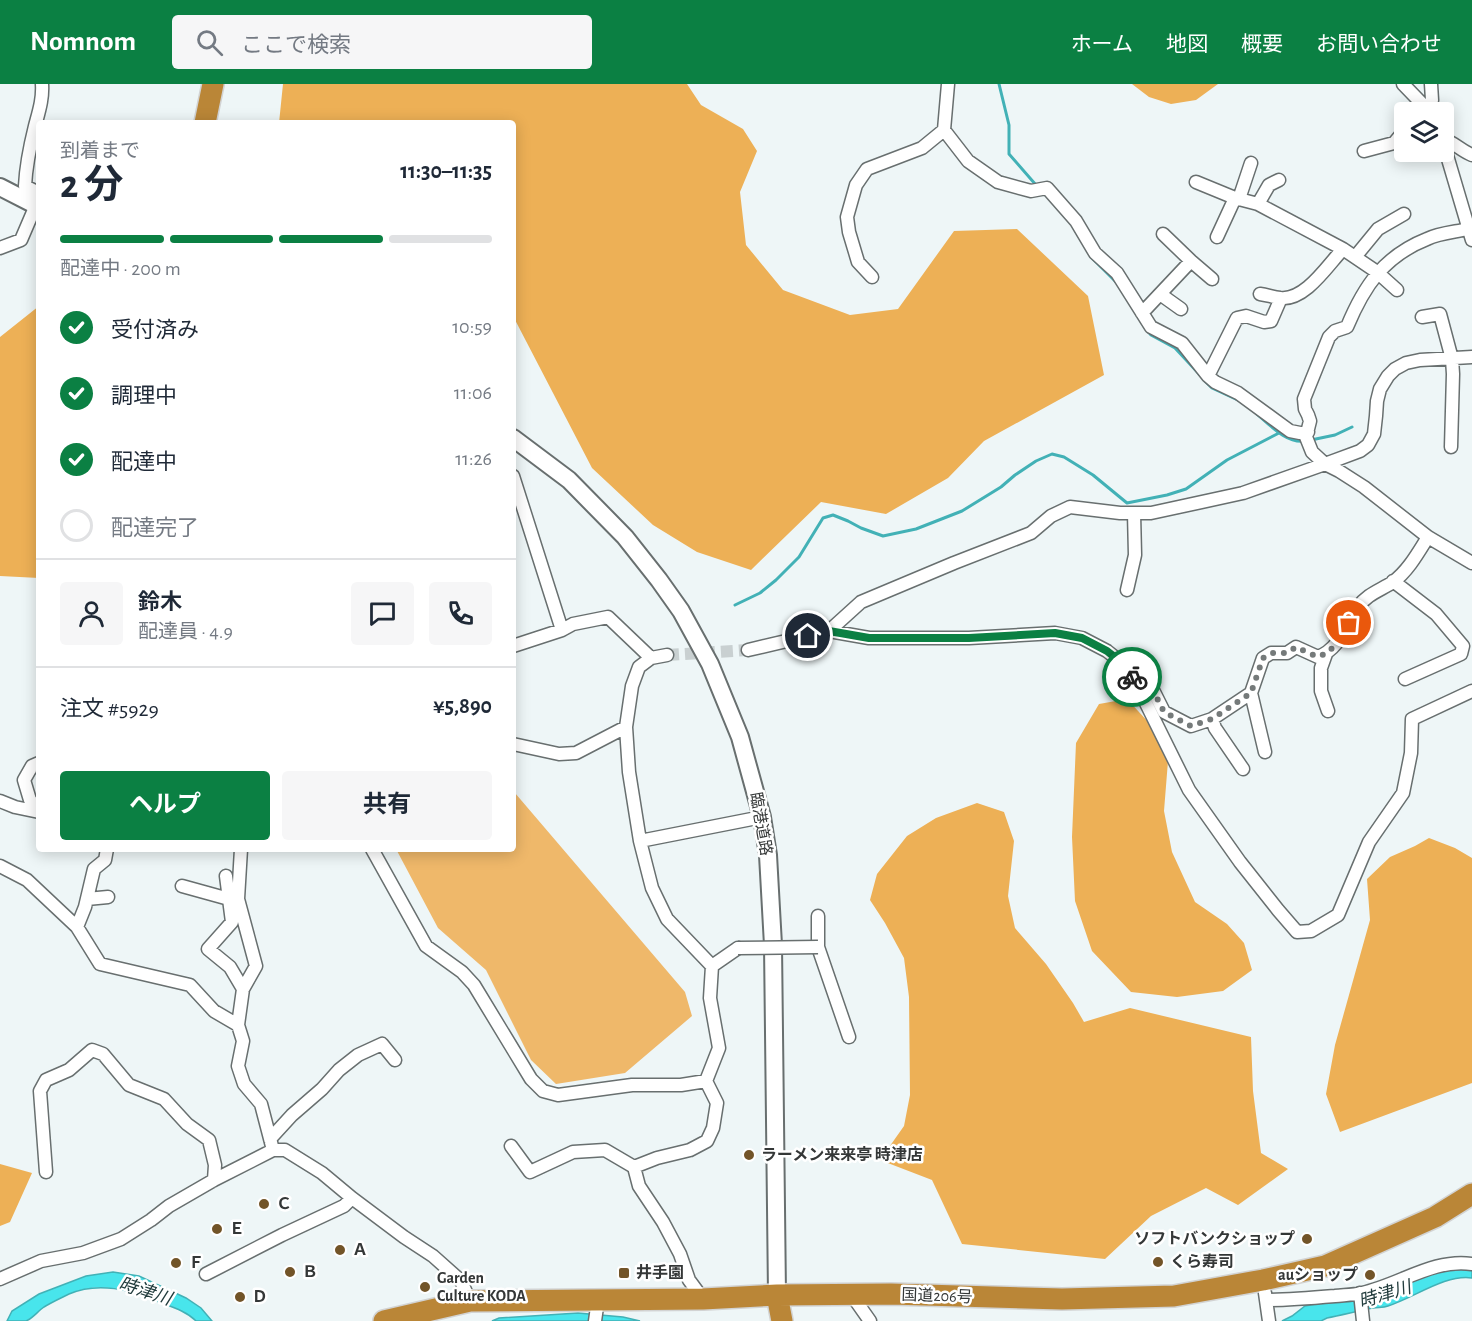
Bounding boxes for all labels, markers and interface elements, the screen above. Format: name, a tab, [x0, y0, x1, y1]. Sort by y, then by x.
search box	[172, 15, 592, 69]
icon: search	[193, 26, 226, 59]
text: Nomnom	[30, 28, 136, 56]
text: ここで検索	[241, 34, 351, 56]
text: ホーム	[1071, 34, 1133, 55]
text: 地図	[1166, 34, 1208, 55]
text: 概要	[1241, 34, 1283, 55]
text: お問い合わせ	[1316, 34, 1442, 55]
map controls	[1394, 102, 1454, 162]
button: layers	[1394, 102, 1454, 162]
text: 到着まで	[60, 141, 140, 161]
text: 11:30–11:35	[400, 160, 492, 182]
text: 2 分	[60, 166, 123, 205]
text: 配達中 · 200 m	[60, 259, 181, 279]
icon: check	[60, 311, 93, 344]
text: 10:59	[452, 317, 492, 337]
text: 受付済み	[111, 319, 199, 341]
icon: check	[60, 377, 93, 410]
text: 11:06	[454, 383, 492, 403]
text: 調理中	[111, 385, 177, 407]
icon: check	[60, 443, 93, 476]
text: 11:26	[455, 449, 492, 469]
text: 配達中	[111, 451, 177, 473]
text: 配達完了	[111, 517, 199, 539]
button: person	[60, 582, 123, 645]
button: chat	[351, 582, 414, 645]
button: phone	[429, 582, 492, 645]
text: 鈴木	[138, 591, 182, 613]
pin	[1323, 597, 1374, 648]
icon: bag	[1332, 606, 1365, 639]
pin	[782, 610, 833, 661]
icon: home	[791, 619, 824, 652]
text: 配達員 · 4.9	[138, 622, 233, 642]
courier	[1102, 647, 1162, 707]
icon: bike	[1116, 661, 1149, 694]
text: ¥5,890	[433, 695, 492, 717]
text: 注文 #5929	[60, 698, 159, 720]
button: ヘルプ	[60, 771, 270, 840]
button: 共有	[282, 771, 492, 840]
street label: 臨港道路	[748, 791, 775, 857]
place label: ラーメン来来亭 時津店	[761, 1146, 923, 1163]
marker: ラーメン来来亭 時津店	[742, 1148, 756, 1162]
place label: Ｃ	[276, 1196, 292, 1212]
marker: Ｃ	[257, 1197, 271, 1211]
place label: Ｅ	[229, 1221, 245, 1237]
marker: Ｅ	[210, 1222, 224, 1236]
place label: ソフトバンクショップ	[1134, 1230, 1295, 1247]
marker: ソフトバンクショップ	[1300, 1232, 1314, 1246]
place label: Ａ	[352, 1242, 368, 1258]
marker: Ａ	[333, 1243, 347, 1257]
place label: くら寿司	[1170, 1253, 1234, 1270]
place label: Ｆ	[188, 1255, 204, 1271]
marker: くら寿司	[1151, 1255, 1165, 1269]
marker: Ｆ	[169, 1256, 183, 1270]
place label: 井手園	[636, 1263, 684, 1281]
place label: Ｂ	[302, 1264, 318, 1280]
marker: Ｂ	[283, 1265, 297, 1279]
marker: 井手園	[617, 1266, 631, 1280]
place label: auショップ	[1278, 1266, 1358, 1283]
marker: auショップ	[1363, 1268, 1377, 1282]
place label: Garden Culture KODA	[437, 1270, 526, 1304]
water label: 時津川	[117, 1273, 176, 1310]
water label: 時津川	[1356, 1276, 1415, 1312]
marker: Garden Culture KODA	[418, 1280, 432, 1294]
street label: 国道206号	[901, 1286, 973, 1305]
place label: Ｄ	[252, 1289, 268, 1305]
marker: Ｄ	[233, 1290, 247, 1304]

